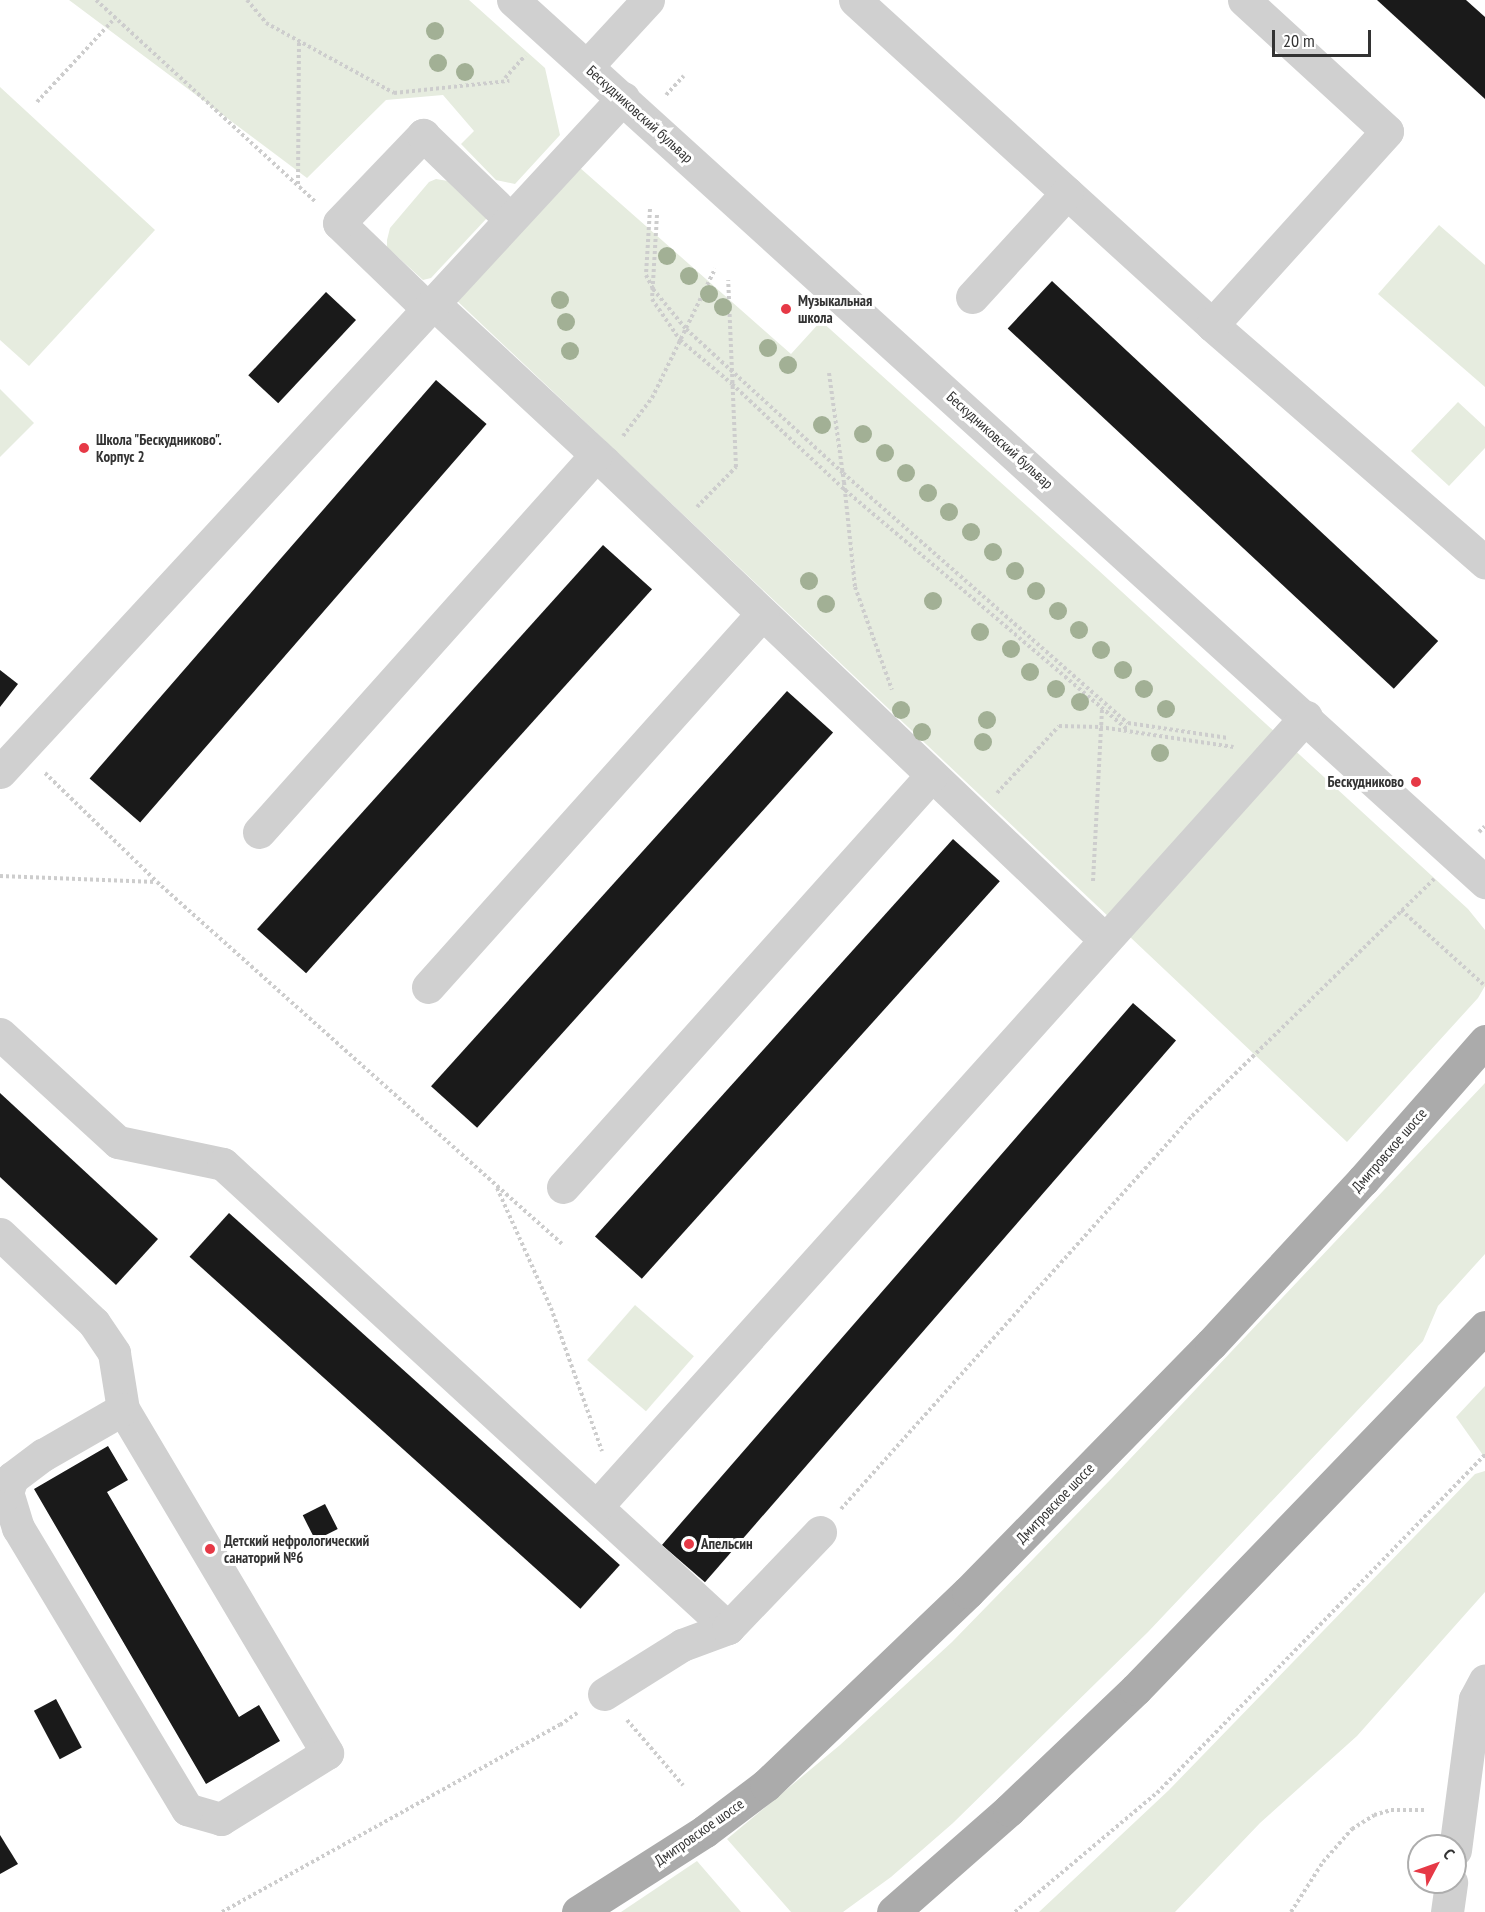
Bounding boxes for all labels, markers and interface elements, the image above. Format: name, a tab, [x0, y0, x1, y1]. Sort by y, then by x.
scale bar	[1275, 18, 1374, 56]
text: 20 m	[1283, 29, 1315, 52]
street label: Бескудниковский бульвар	[583, 62, 697, 166]
place label: Музыкальная школа	[798, 291, 872, 326]
marker: Музыкальная школа	[779, 302, 793, 316]
street label: Бескудниковский бульвар	[943, 388, 1057, 492]
place label: Школа "Бескудниково". Корпус 2	[96, 430, 223, 465]
marker: Школа "Бескудниково". Корпус 2	[77, 441, 91, 455]
place label: Бескудниково	[1327, 773, 1404, 791]
marker: Бескудниково	[1409, 775, 1423, 789]
street label: Дмитровское шоссе	[1348, 1104, 1430, 1196]
street label: Дмитровское шоссе	[1012, 1459, 1098, 1547]
place label: Детский нефрологический санаторий №6	[224, 1531, 369, 1566]
place label: Апельсин	[701, 1535, 753, 1553]
marker: Апельсин	[682, 1537, 696, 1551]
marker: Детский нефрологический санаторий №6	[201, 1540, 219, 1558]
street label: Дмитровское шоссе	[651, 1795, 747, 1869]
north arrow	[1407, 1834, 1467, 1894]
text: С	[1439, 1844, 1459, 1863]

